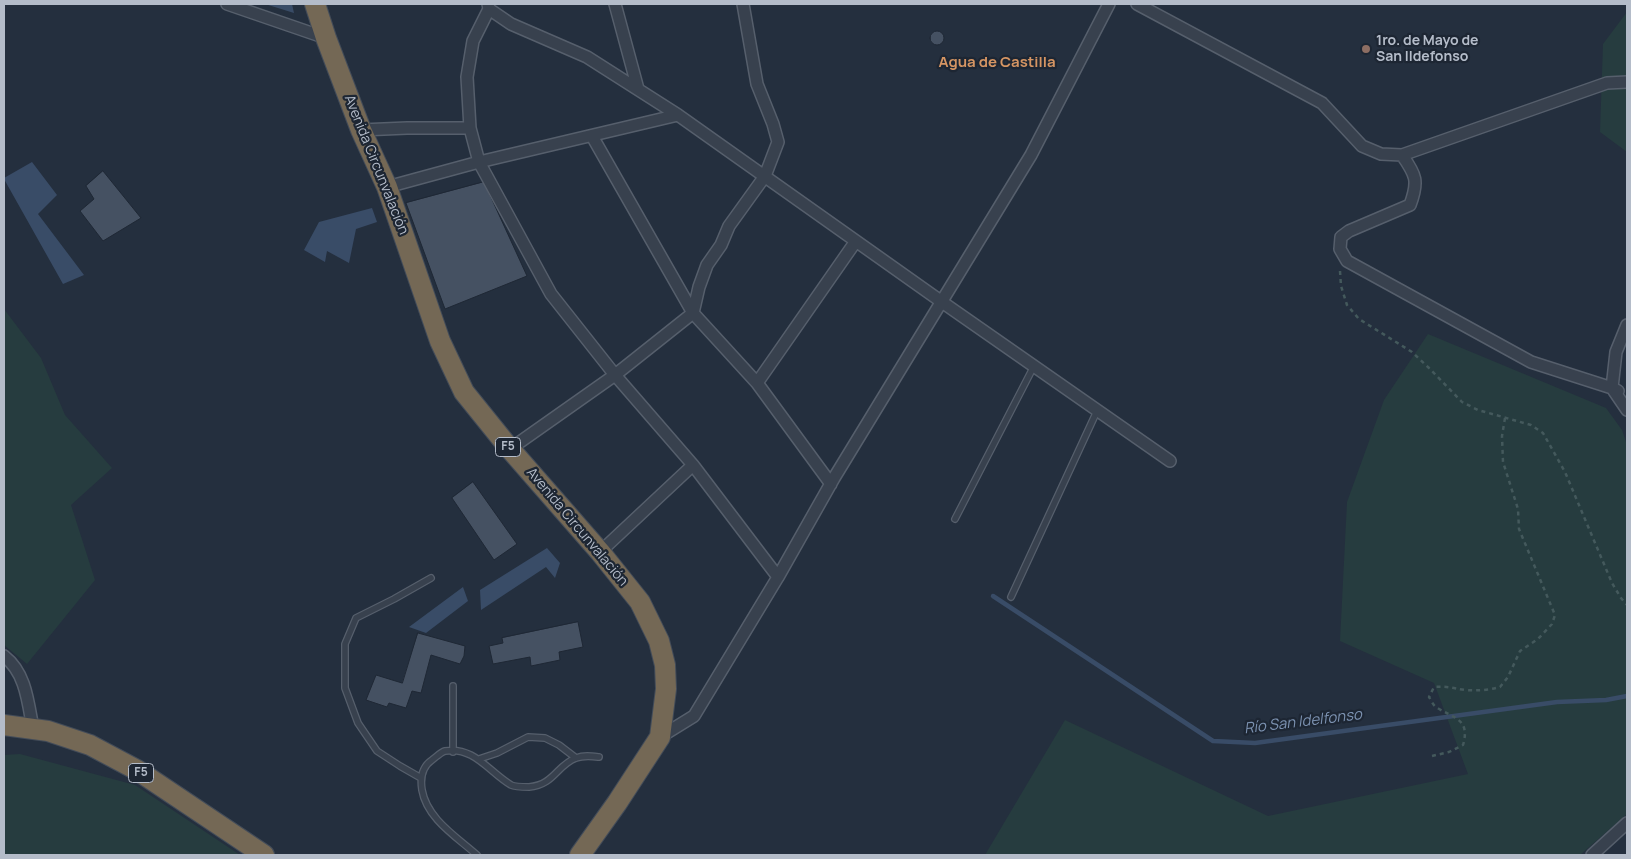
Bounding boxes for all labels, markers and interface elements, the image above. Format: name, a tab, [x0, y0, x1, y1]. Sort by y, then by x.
place label: 1ro. de Mayo de San Ildefonso	[1376, 33, 1479, 65]
marker: 1ro. de Mayo de San Ildefonso	[1360, 43, 1372, 55]
district label: Agua de Castilla	[938, 54, 1056, 72]
street label: Avenida Circunvalación	[340, 93, 412, 237]
road number: F5	[496, 438, 520, 457]
street label: Avenida Circunvalación	[523, 465, 631, 589]
water label: Río San Idelfonso	[1243, 706, 1363, 738]
road number: F5	[128, 764, 154, 782]

